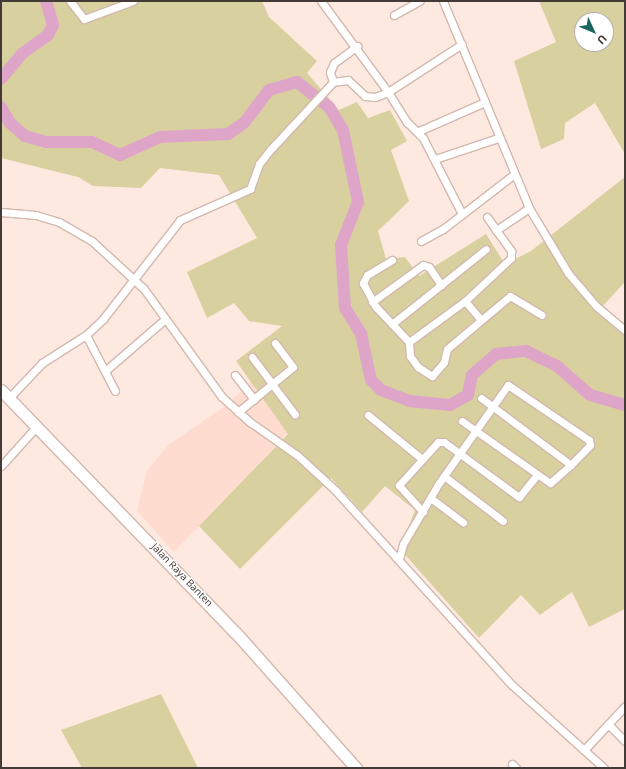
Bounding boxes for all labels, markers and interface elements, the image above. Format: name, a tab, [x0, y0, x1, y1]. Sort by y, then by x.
north arrow	[574, 12, 614, 52]
text: U	[594, 32, 611, 48]
street label: Jalan Raya Banten	[149, 541, 215, 609]

